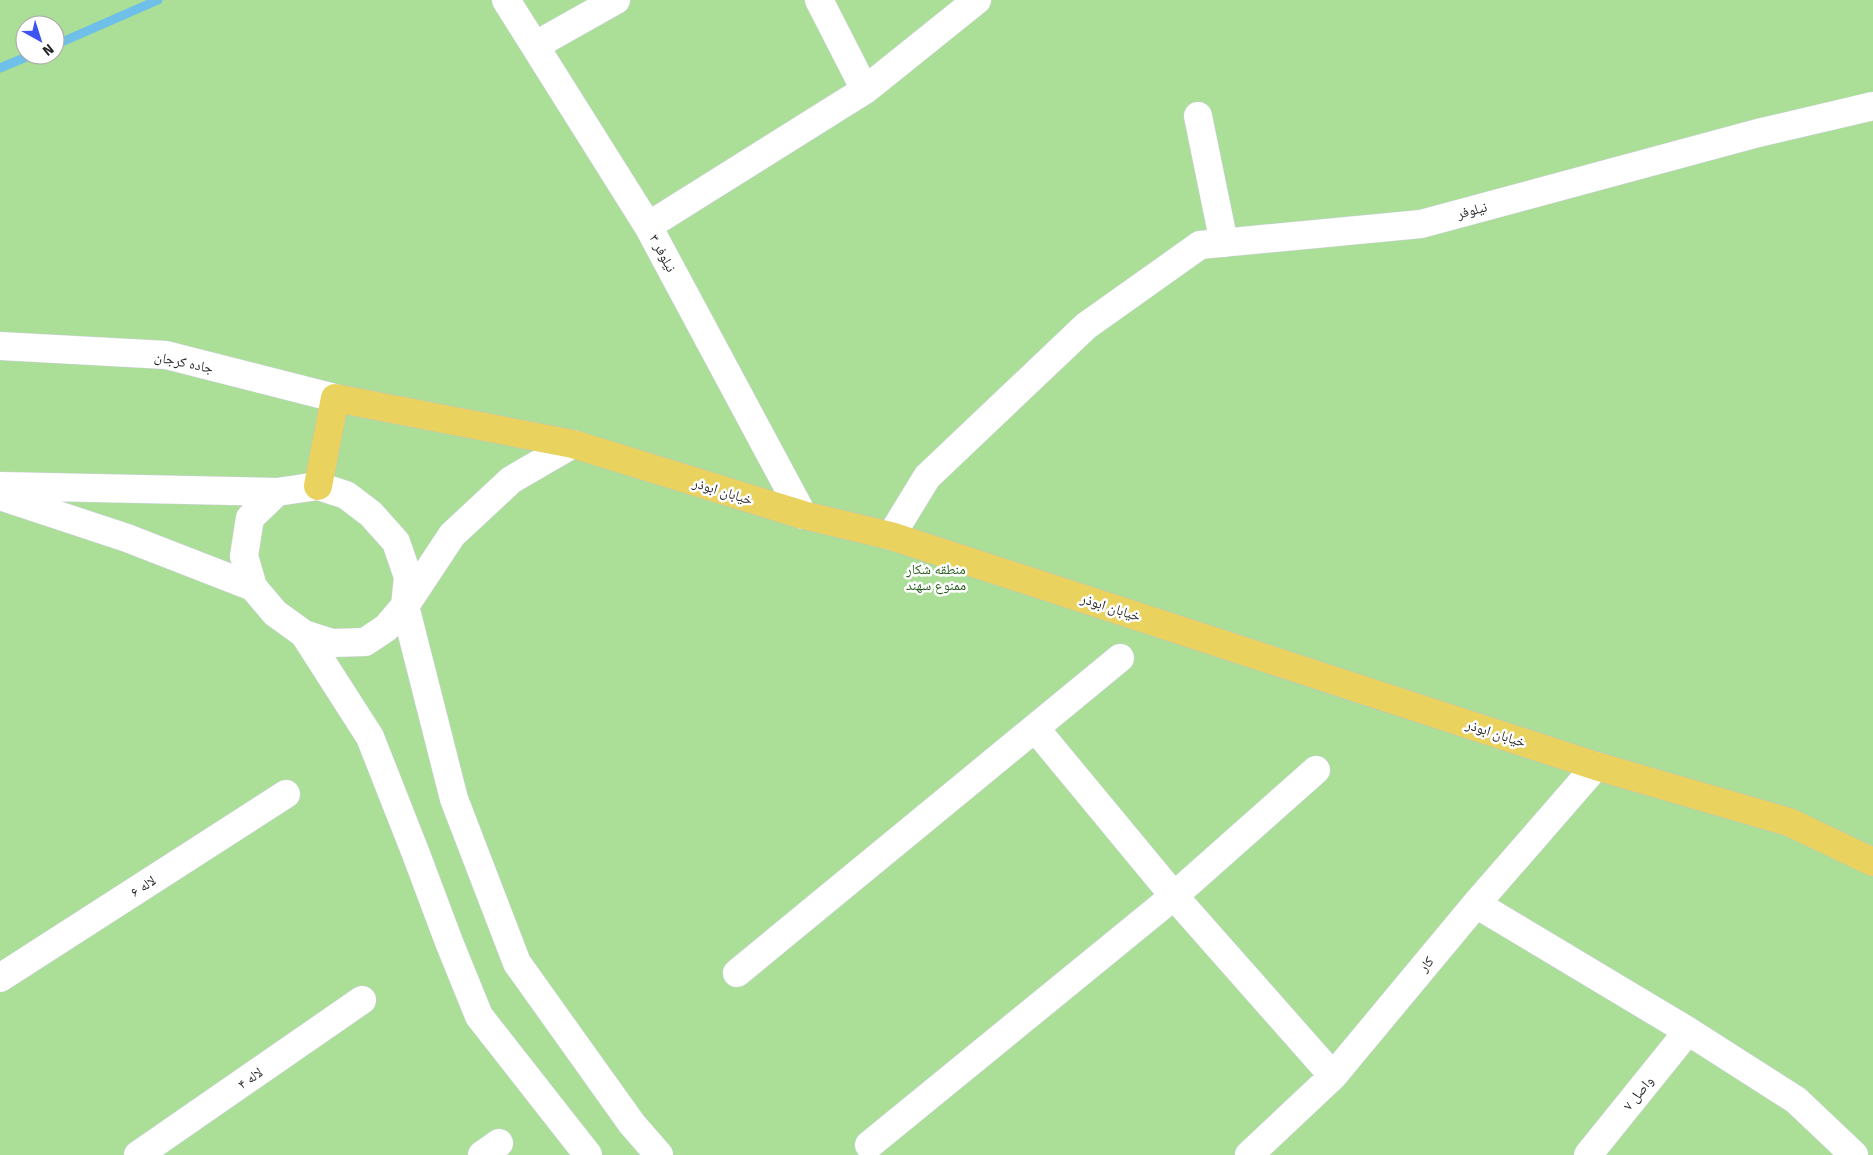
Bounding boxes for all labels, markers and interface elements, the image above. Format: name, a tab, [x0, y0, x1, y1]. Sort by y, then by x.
north arrow	[15, 15, 65, 65]
text: N	[39, 40, 57, 59]
street label: نیلوفر	[1454, 198, 1489, 223]
street label: نیلوفر ۳	[646, 231, 680, 275]
street label: جاده کرجان	[153, 348, 215, 377]
street label: خیابان ابوذر	[690, 474, 755, 509]
park label: منطقه شکار ممنوع سهند	[905, 561, 966, 595]
street label: خیابان ابوذر	[1078, 590, 1143, 625]
street label: خیابان ابوذر	[1463, 716, 1528, 751]
street label: لاله ۶	[128, 872, 159, 901]
street label: کار	[1414, 953, 1438, 976]
street label: لاله ۴	[235, 1064, 266, 1093]
street label: واصل ۷	[1619, 1073, 1657, 1114]

